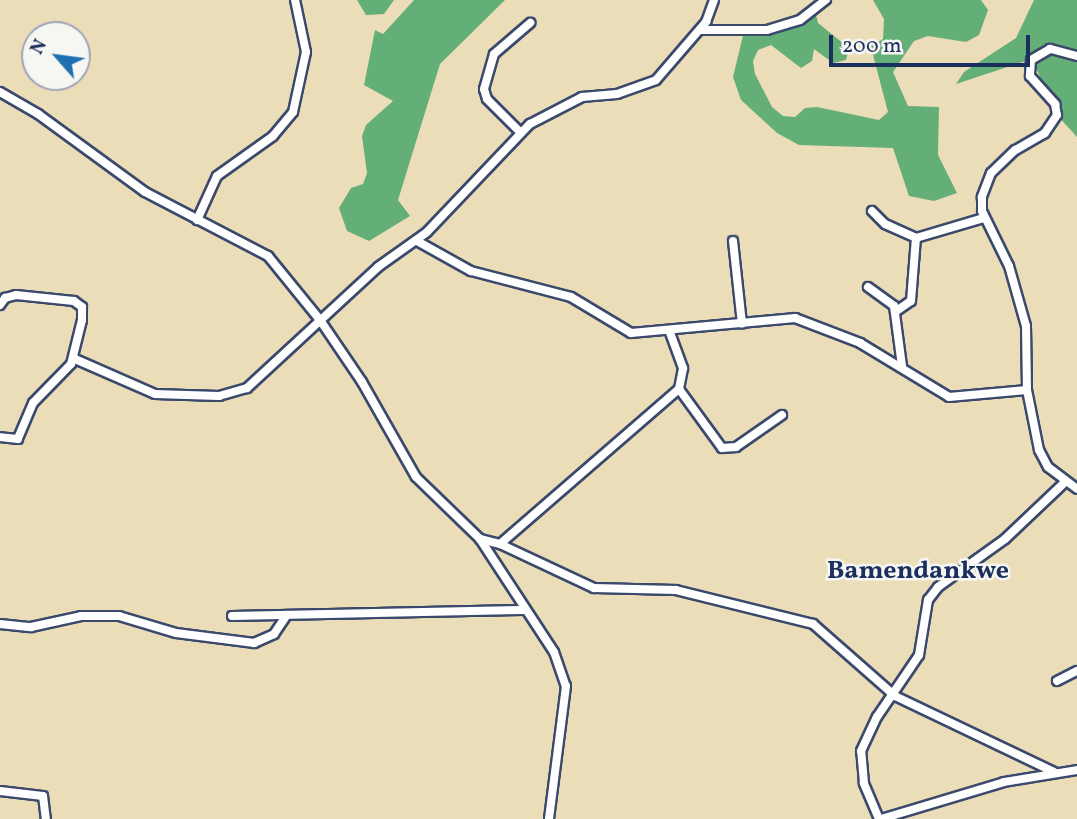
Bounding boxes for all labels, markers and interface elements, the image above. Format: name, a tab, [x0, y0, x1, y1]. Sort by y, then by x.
north arrow	[21, 21, 91, 91]
scale bar	[832, 21, 1033, 65]
text: 200 m	[842, 32, 902, 61]
text: N	[25, 35, 54, 59]
district label: Bamendankwe	[827, 556, 1009, 588]

